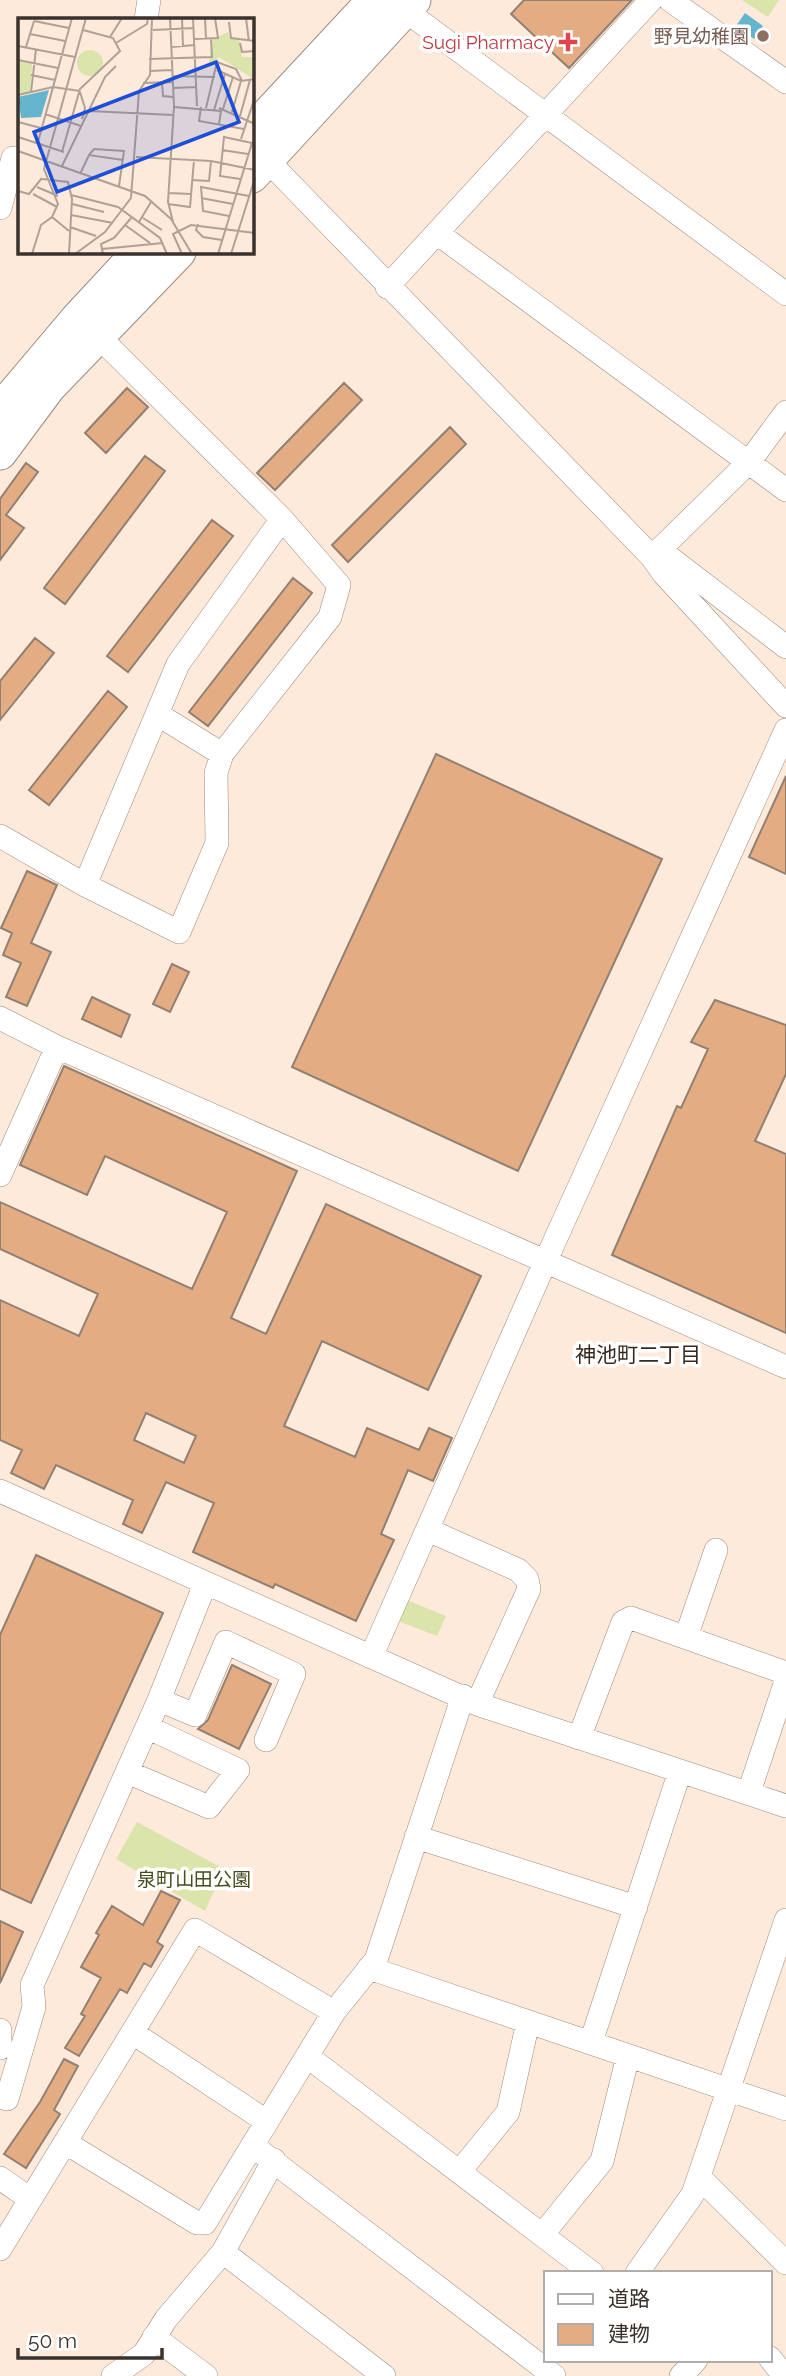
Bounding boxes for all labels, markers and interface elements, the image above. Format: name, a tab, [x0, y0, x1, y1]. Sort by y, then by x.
inset map	[18, 18, 254, 254]
place label: 野見幼稚園	[654, 25, 749, 47]
marker: 野見幼稚園	[755, 28, 771, 44]
place label: Sugi Pharmacy	[422, 31, 554, 53]
marker: Sugi Pharmacy	[560, 34, 576, 50]
district label: 神池町二丁目	[575, 1342, 701, 1367]
park label: 泉町山田公園	[137, 1868, 251, 1890]
legend	[544, 2271, 772, 2362]
text: 道路	[608, 2286, 650, 2311]
scale bar	[18, 2316, 161, 2360]
text: 建物	[608, 2321, 650, 2346]
text: 50 m	[28, 2328, 77, 2353]

